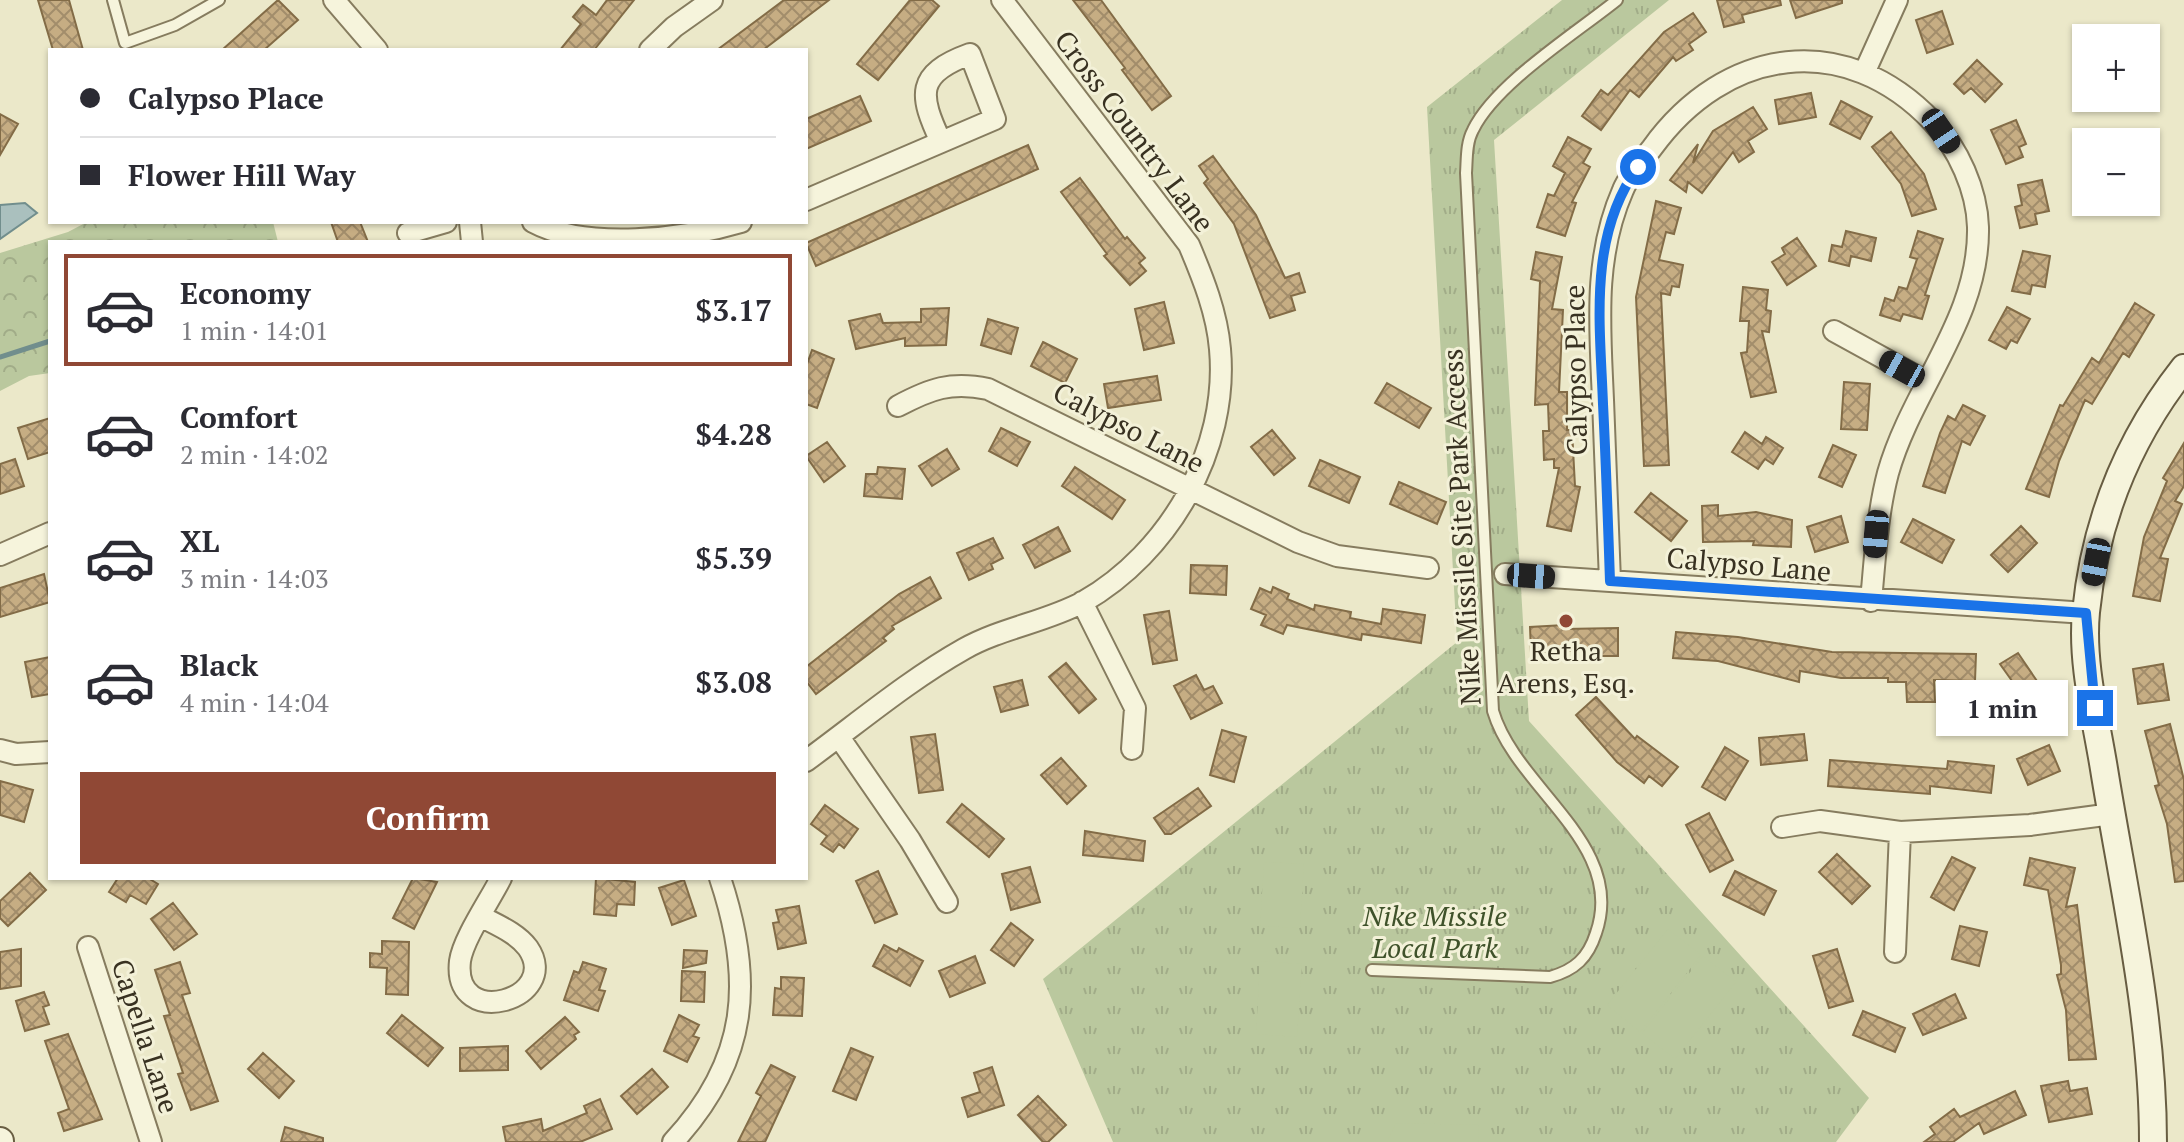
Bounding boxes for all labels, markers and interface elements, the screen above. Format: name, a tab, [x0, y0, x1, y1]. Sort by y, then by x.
street label: Cross Country Lane	[1047, 23, 1223, 239]
map controls	[2072, 24, 2160, 216]
button: +	[2072, 24, 2160, 112]
text: Calypso Place	[128, 78, 324, 118]
car	[1918, 104, 1964, 158]
button: −	[2072, 128, 2160, 216]
route start	[1620, 149, 1656, 185]
text: Flower Hill Way	[128, 155, 355, 195]
text: Economy	[180, 273, 311, 313]
icon: car	[84, 274, 156, 346]
street label: Calypso Place	[1555, 284, 1595, 456]
text: $3.17	[695, 290, 772, 330]
text: 1 min · 14:01	[180, 313, 329, 347]
car	[1875, 347, 1929, 391]
street label: Nike Missile Site Park Access	[1433, 348, 1489, 706]
street label: Calypso Lane	[1047, 373, 1211, 481]
text: Comfort	[180, 397, 298, 437]
icon: car	[84, 398, 156, 470]
text: $4.28	[695, 414, 772, 454]
text: 2 min · 14:02	[180, 437, 329, 471]
car	[1862, 509, 1890, 559]
text: XL	[180, 521, 219, 561]
icon: car	[84, 522, 156, 594]
car	[2080, 536, 2112, 588]
text: $5.39	[695, 538, 772, 578]
street label: Calypso Lane	[1665, 538, 1833, 590]
text: 3 min · 14:03	[180, 561, 329, 595]
car	[1506, 562, 1556, 590]
marker: Retha Arens, Esq.	[1557, 612, 1575, 630]
place label: Retha Arens, Esq.	[1497, 632, 1635, 701]
text: Black	[180, 645, 258, 685]
icon: car	[84, 646, 156, 718]
text: $3.08	[695, 662, 772, 702]
callout: 1 min	[1935, 680, 2067, 736]
text: 4 min · 14:04	[180, 685, 329, 719]
route end	[2077, 690, 2113, 726]
text: 1 min	[1966, 691, 2038, 725]
button: Confirm	[80, 772, 776, 864]
park label: Nike Missile Local Park	[1362, 897, 1507, 966]
street label: Capella Lane	[104, 954, 188, 1118]

